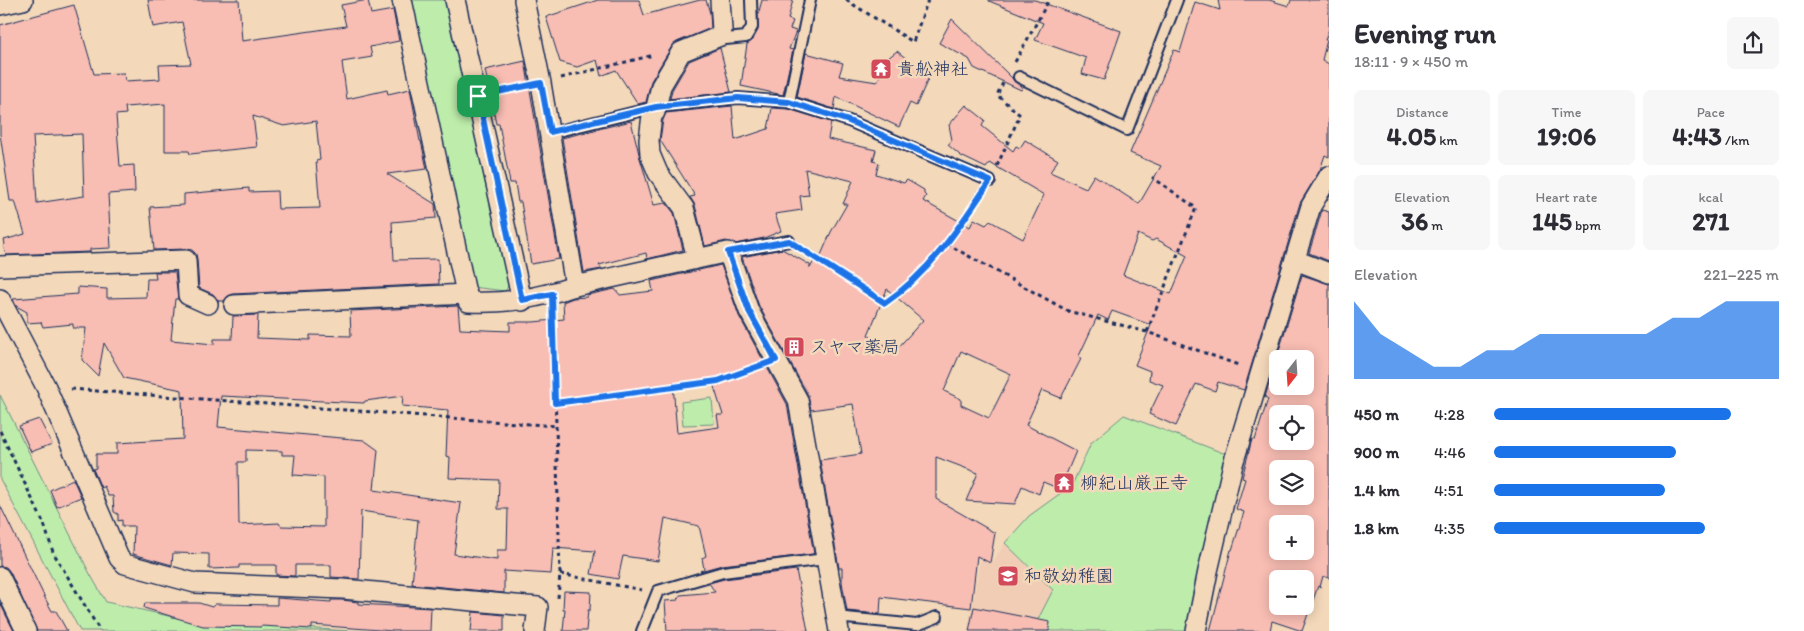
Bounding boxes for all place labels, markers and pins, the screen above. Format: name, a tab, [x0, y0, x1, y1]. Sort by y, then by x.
temple icon: 貴舩神社	[869, 57, 893, 81]
place label: 貴舩神社	[897, 58, 969, 80]
pin	[457, 75, 499, 117]
building icon: スヤマ薬局	[782, 335, 806, 359]
place label: スヤマ薬局	[810, 336, 900, 358]
temple icon: 柳紀山厳正寺	[1052, 471, 1076, 495]
place label: 柳紀山厳正寺	[1080, 472, 1188, 494]
school or university icon: 和敬幼稚園	[996, 564, 1020, 588]
place label: 和敬幼稚園	[1024, 565, 1114, 587]

